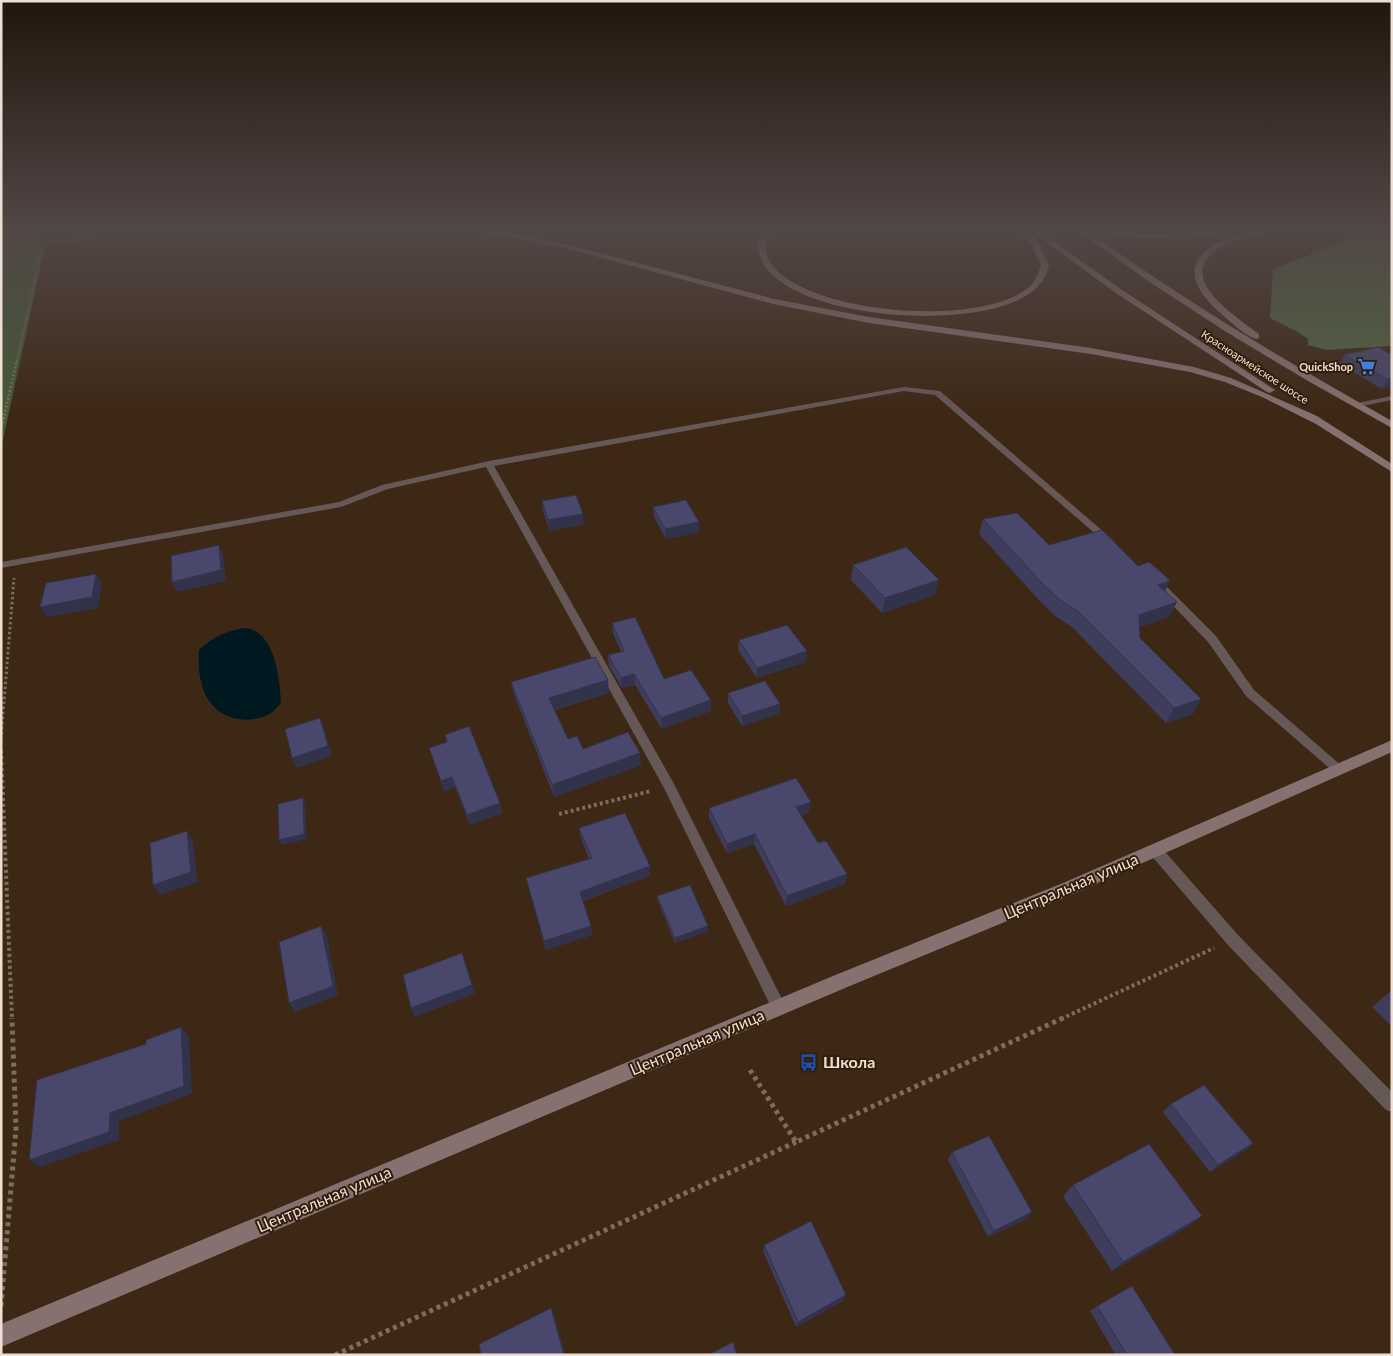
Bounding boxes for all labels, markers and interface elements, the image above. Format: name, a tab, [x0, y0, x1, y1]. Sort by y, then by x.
street label: Красноармейское шоссе	[1199, 327, 1311, 406]
supermarket icon: QuickShop	[1357, 357, 1377, 377]
place label: QuickShop	[1299, 360, 1353, 373]
street label: Центральная улица	[1001, 849, 1141, 922]
street label: Центральная улица	[627, 1005, 767, 1078]
bus stop icon: Школа	[799, 1052, 819, 1072]
place label: Школа	[823, 1052, 875, 1071]
street label: Центральная улица	[254, 1162, 394, 1235]

